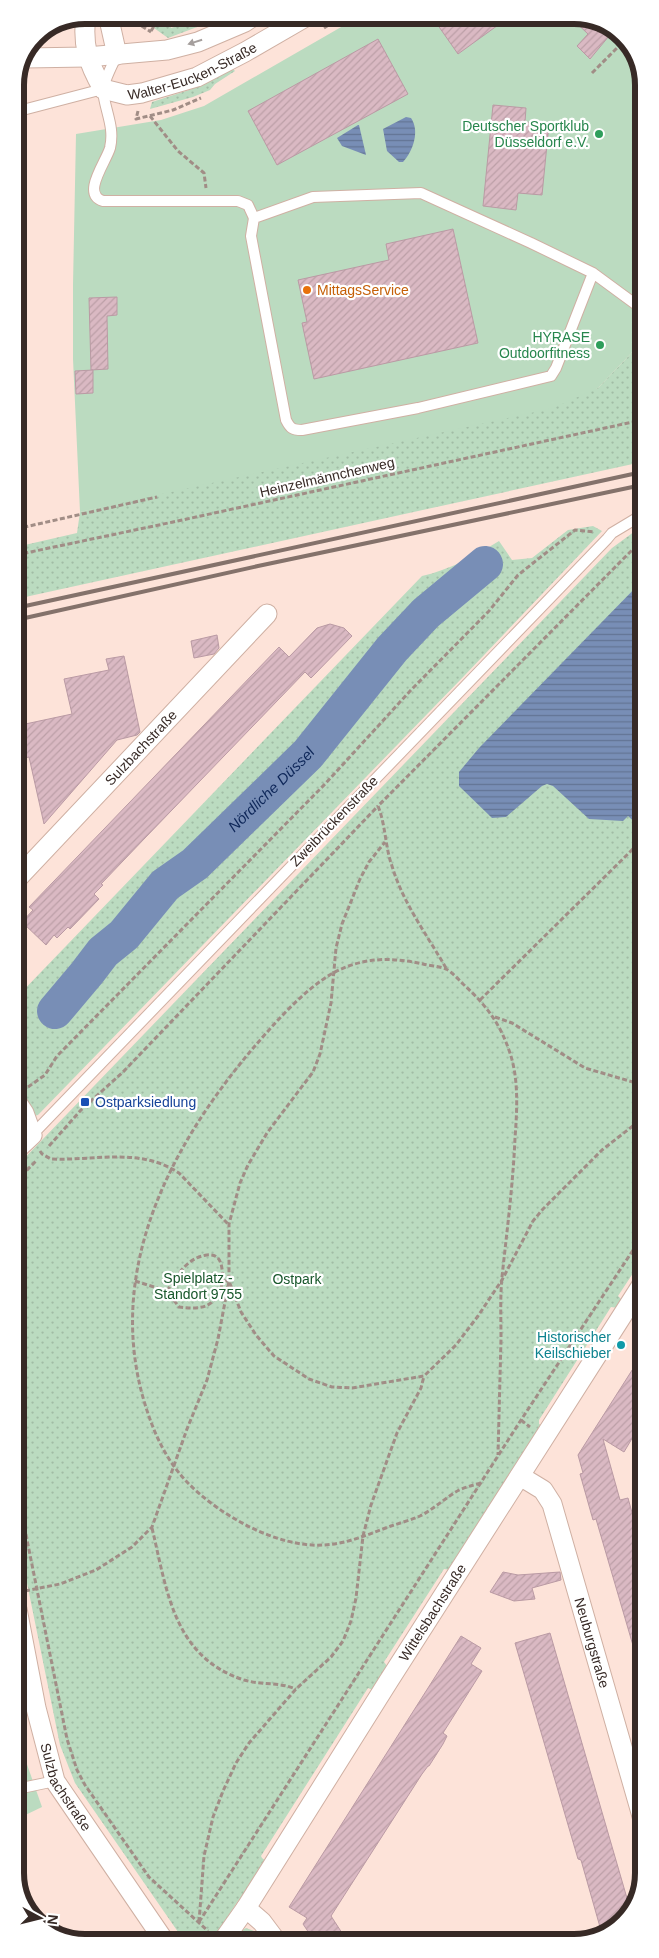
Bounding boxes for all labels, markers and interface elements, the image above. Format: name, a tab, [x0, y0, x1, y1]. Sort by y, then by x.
one-way arrow	[187, 38, 202, 46]
street label: Walter-Eucken-Straße	[126, 39, 260, 103]
place label: Deutscher Sportklub Düsseldorf e.V.	[462, 118, 589, 150]
marker: Deutscher Sportklub Düsseldorf e.V.	[593, 128, 605, 140]
place label: MittagsService	[317, 282, 409, 298]
marker: MittagsService	[301, 284, 313, 296]
place label: HYRASE Outdoorfitness	[499, 329, 590, 361]
marker: HYRASE Outdoorfitness	[594, 339, 606, 351]
street label: Heinzelmännchenweg	[258, 454, 396, 500]
street label: Sulzbachstraße	[102, 707, 180, 789]
water label: Nördliche Düssel	[224, 743, 318, 835]
street label: Zweibrückenstraße	[287, 772, 381, 869]
place label: Ostparksiedlung	[95, 1094, 196, 1110]
marker: Ostparksiedlung	[79, 1096, 91, 1108]
park label: Spielplatz - Standort 9755	[154, 1270, 242, 1302]
park label: Ostpark	[272, 1271, 323, 1287]
place label: Historischer Keilschieber	[535, 1329, 611, 1361]
marker: Historischer Keilschieber	[615, 1339, 627, 1351]
street label: Wittelsbachstraße	[395, 1561, 469, 1664]
street label: Neuburgstraße	[571, 1596, 613, 1690]
street label: Sulzbachstraße	[37, 1741, 95, 1834]
north arrow	[15, 1893, 65, 1943]
text: N	[44, 1914, 61, 1926]

